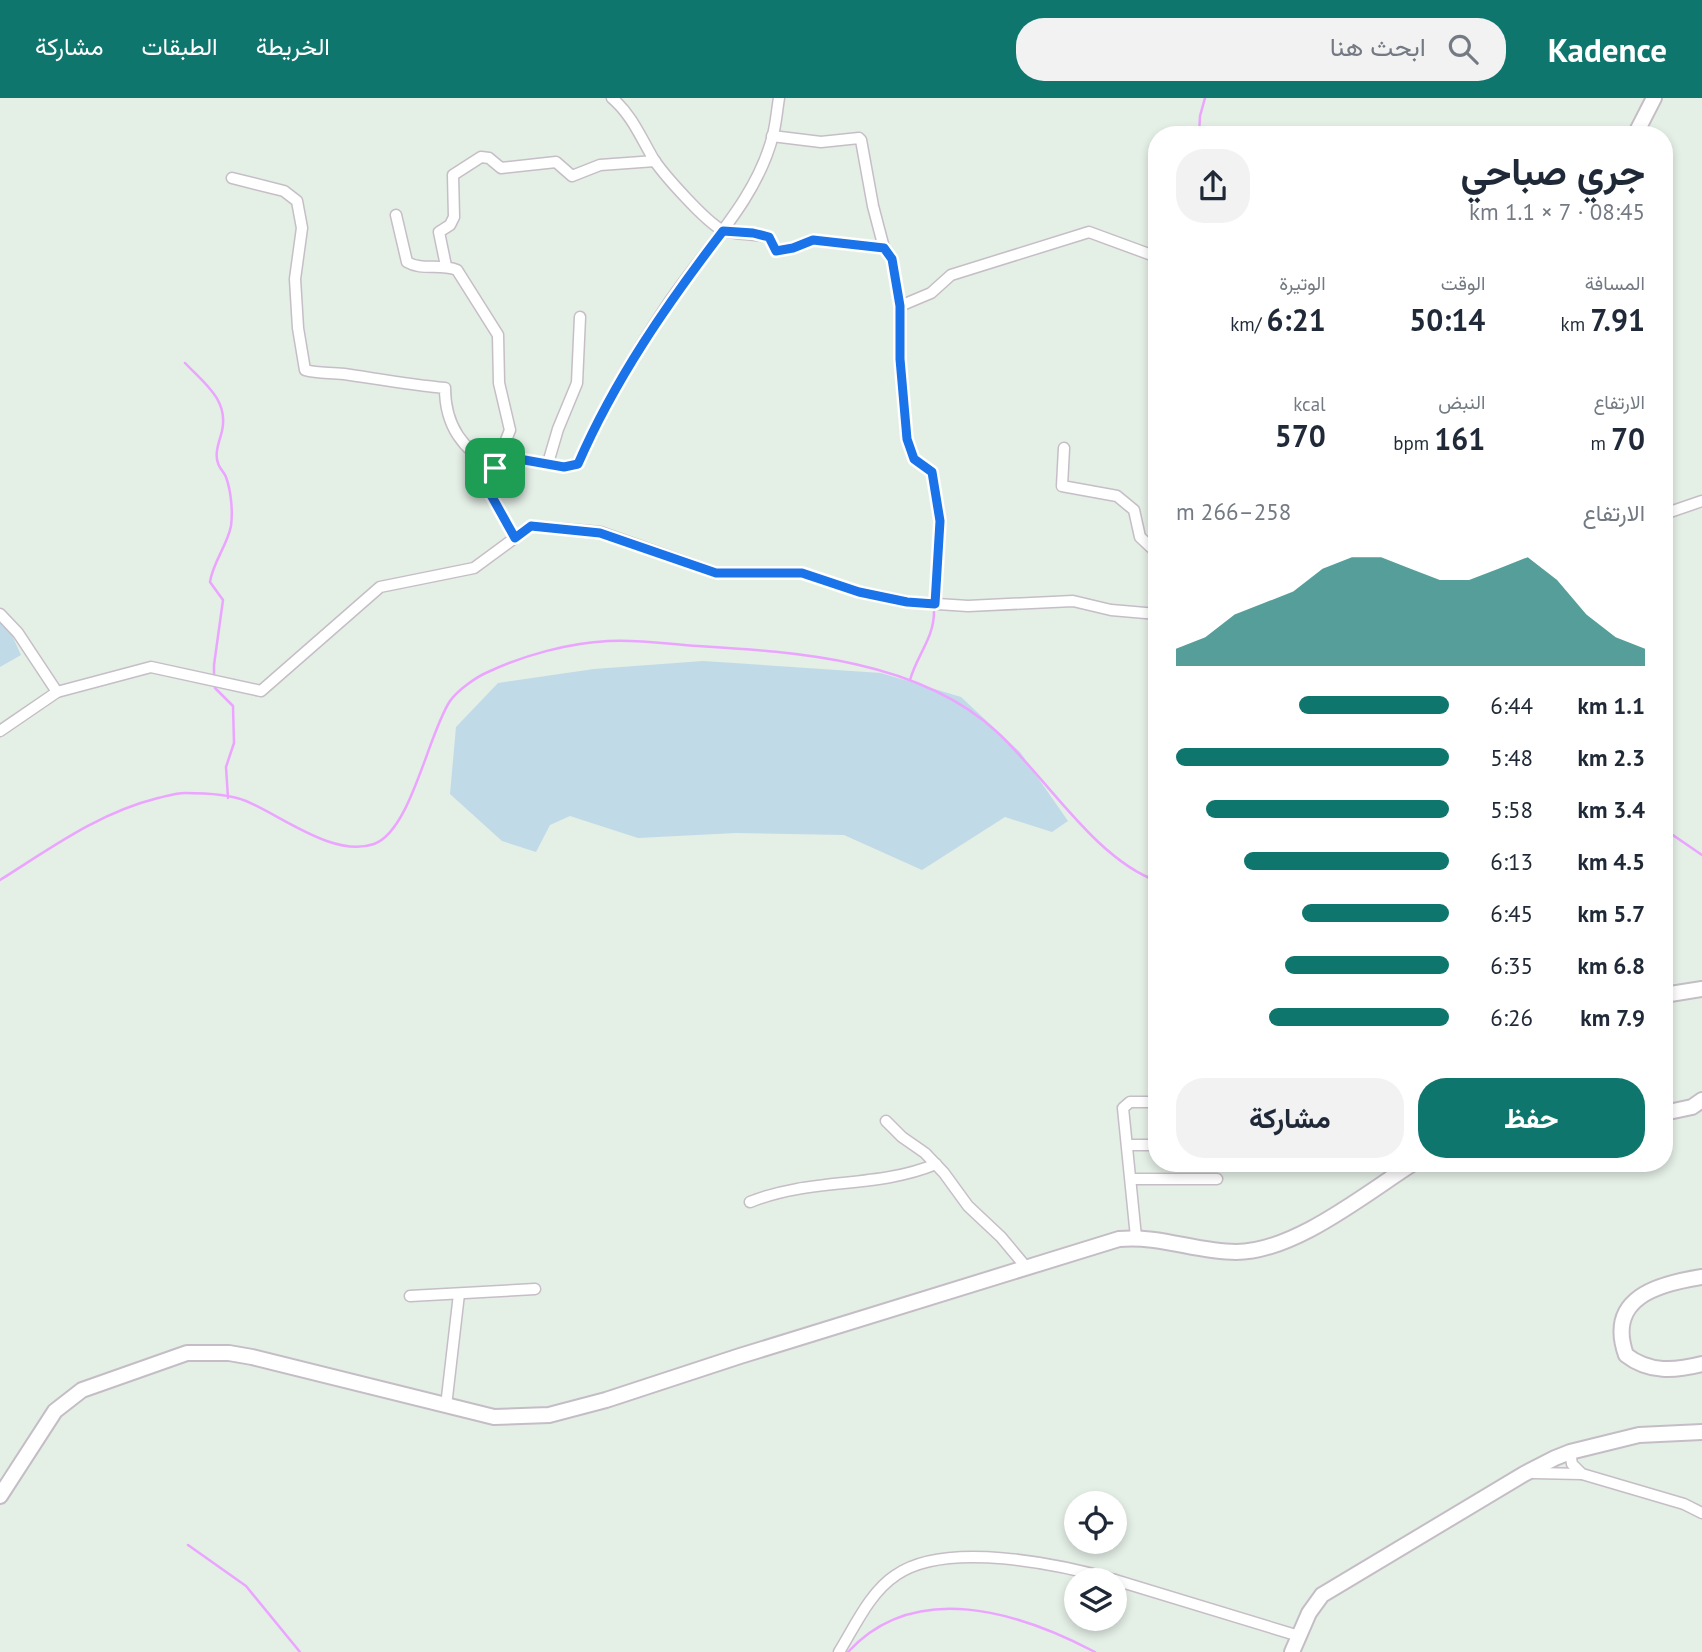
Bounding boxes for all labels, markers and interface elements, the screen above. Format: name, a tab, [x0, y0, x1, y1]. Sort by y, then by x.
search box	[1016, 18, 1506, 81]
text: Kadence	[1548, 28, 1667, 71]
text: ابحث هنا	[1330, 30, 1426, 63]
icon: search	[1444, 30, 1482, 68]
text: مشاركة	[35, 31, 103, 62]
text: الطبقات	[141, 31, 218, 62]
text: الخريطة	[256, 31, 330, 62]
text: جري صباحي	[1460, 146, 1645, 195]
button: share	[1176, 149, 1250, 223]
text: 08:45 · 7 × 1.1 km	[1469, 197, 1645, 226]
text: الوتيرة	[1279, 271, 1326, 295]
text: الوقت	[1441, 271, 1485, 295]
text: المسافة	[1585, 271, 1645, 295]
text: 6:21	[1267, 300, 1326, 339]
text: 50:14	[1409, 300, 1485, 339]
text: 7.91	[1590, 300, 1645, 339]
text: /km	[1230, 312, 1267, 336]
text: km	[1561, 312, 1590, 336]
text: النبض	[1438, 390, 1485, 414]
text: الارتفاع	[1593, 390, 1645, 414]
text: kcal	[1293, 392, 1326, 416]
text: 570	[1275, 416, 1326, 455]
text: 161	[1434, 419, 1485, 458]
text: 70	[1611, 419, 1645, 458]
text: bpm	[1393, 431, 1434, 455]
text: m	[1590, 431, 1611, 455]
pin	[465, 438, 525, 498]
icon: arrive	[476, 449, 514, 487]
text: 258–266 m	[1176, 497, 1291, 526]
text: الارتفاع	[1583, 498, 1645, 527]
text: 6:44	[1490, 691, 1533, 720]
text: 1.1 km	[1578, 691, 1645, 720]
text: 5:48	[1490, 743, 1533, 772]
text: 2.3 km	[1578, 743, 1645, 772]
text: 5:58	[1490, 795, 1533, 824]
text: 3.4 km	[1578, 795, 1645, 824]
text: 6:13	[1490, 847, 1533, 876]
text: 4.5 km	[1578, 847, 1645, 876]
text: 6:45	[1490, 899, 1533, 928]
text: 5.7 km	[1578, 899, 1645, 928]
text: 6:35	[1490, 951, 1533, 980]
text: 6.8 km	[1578, 951, 1645, 980]
text: 6:26	[1490, 1003, 1533, 1032]
text: 7.9 km	[1580, 1003, 1645, 1032]
button: مشاركة	[1176, 1078, 1404, 1158]
button: حفظ	[1418, 1078, 1645, 1158]
map controls	[1064, 1491, 1127, 1631]
button: locate	[1064, 1491, 1127, 1554]
button: layers	[1064, 1568, 1127, 1631]

